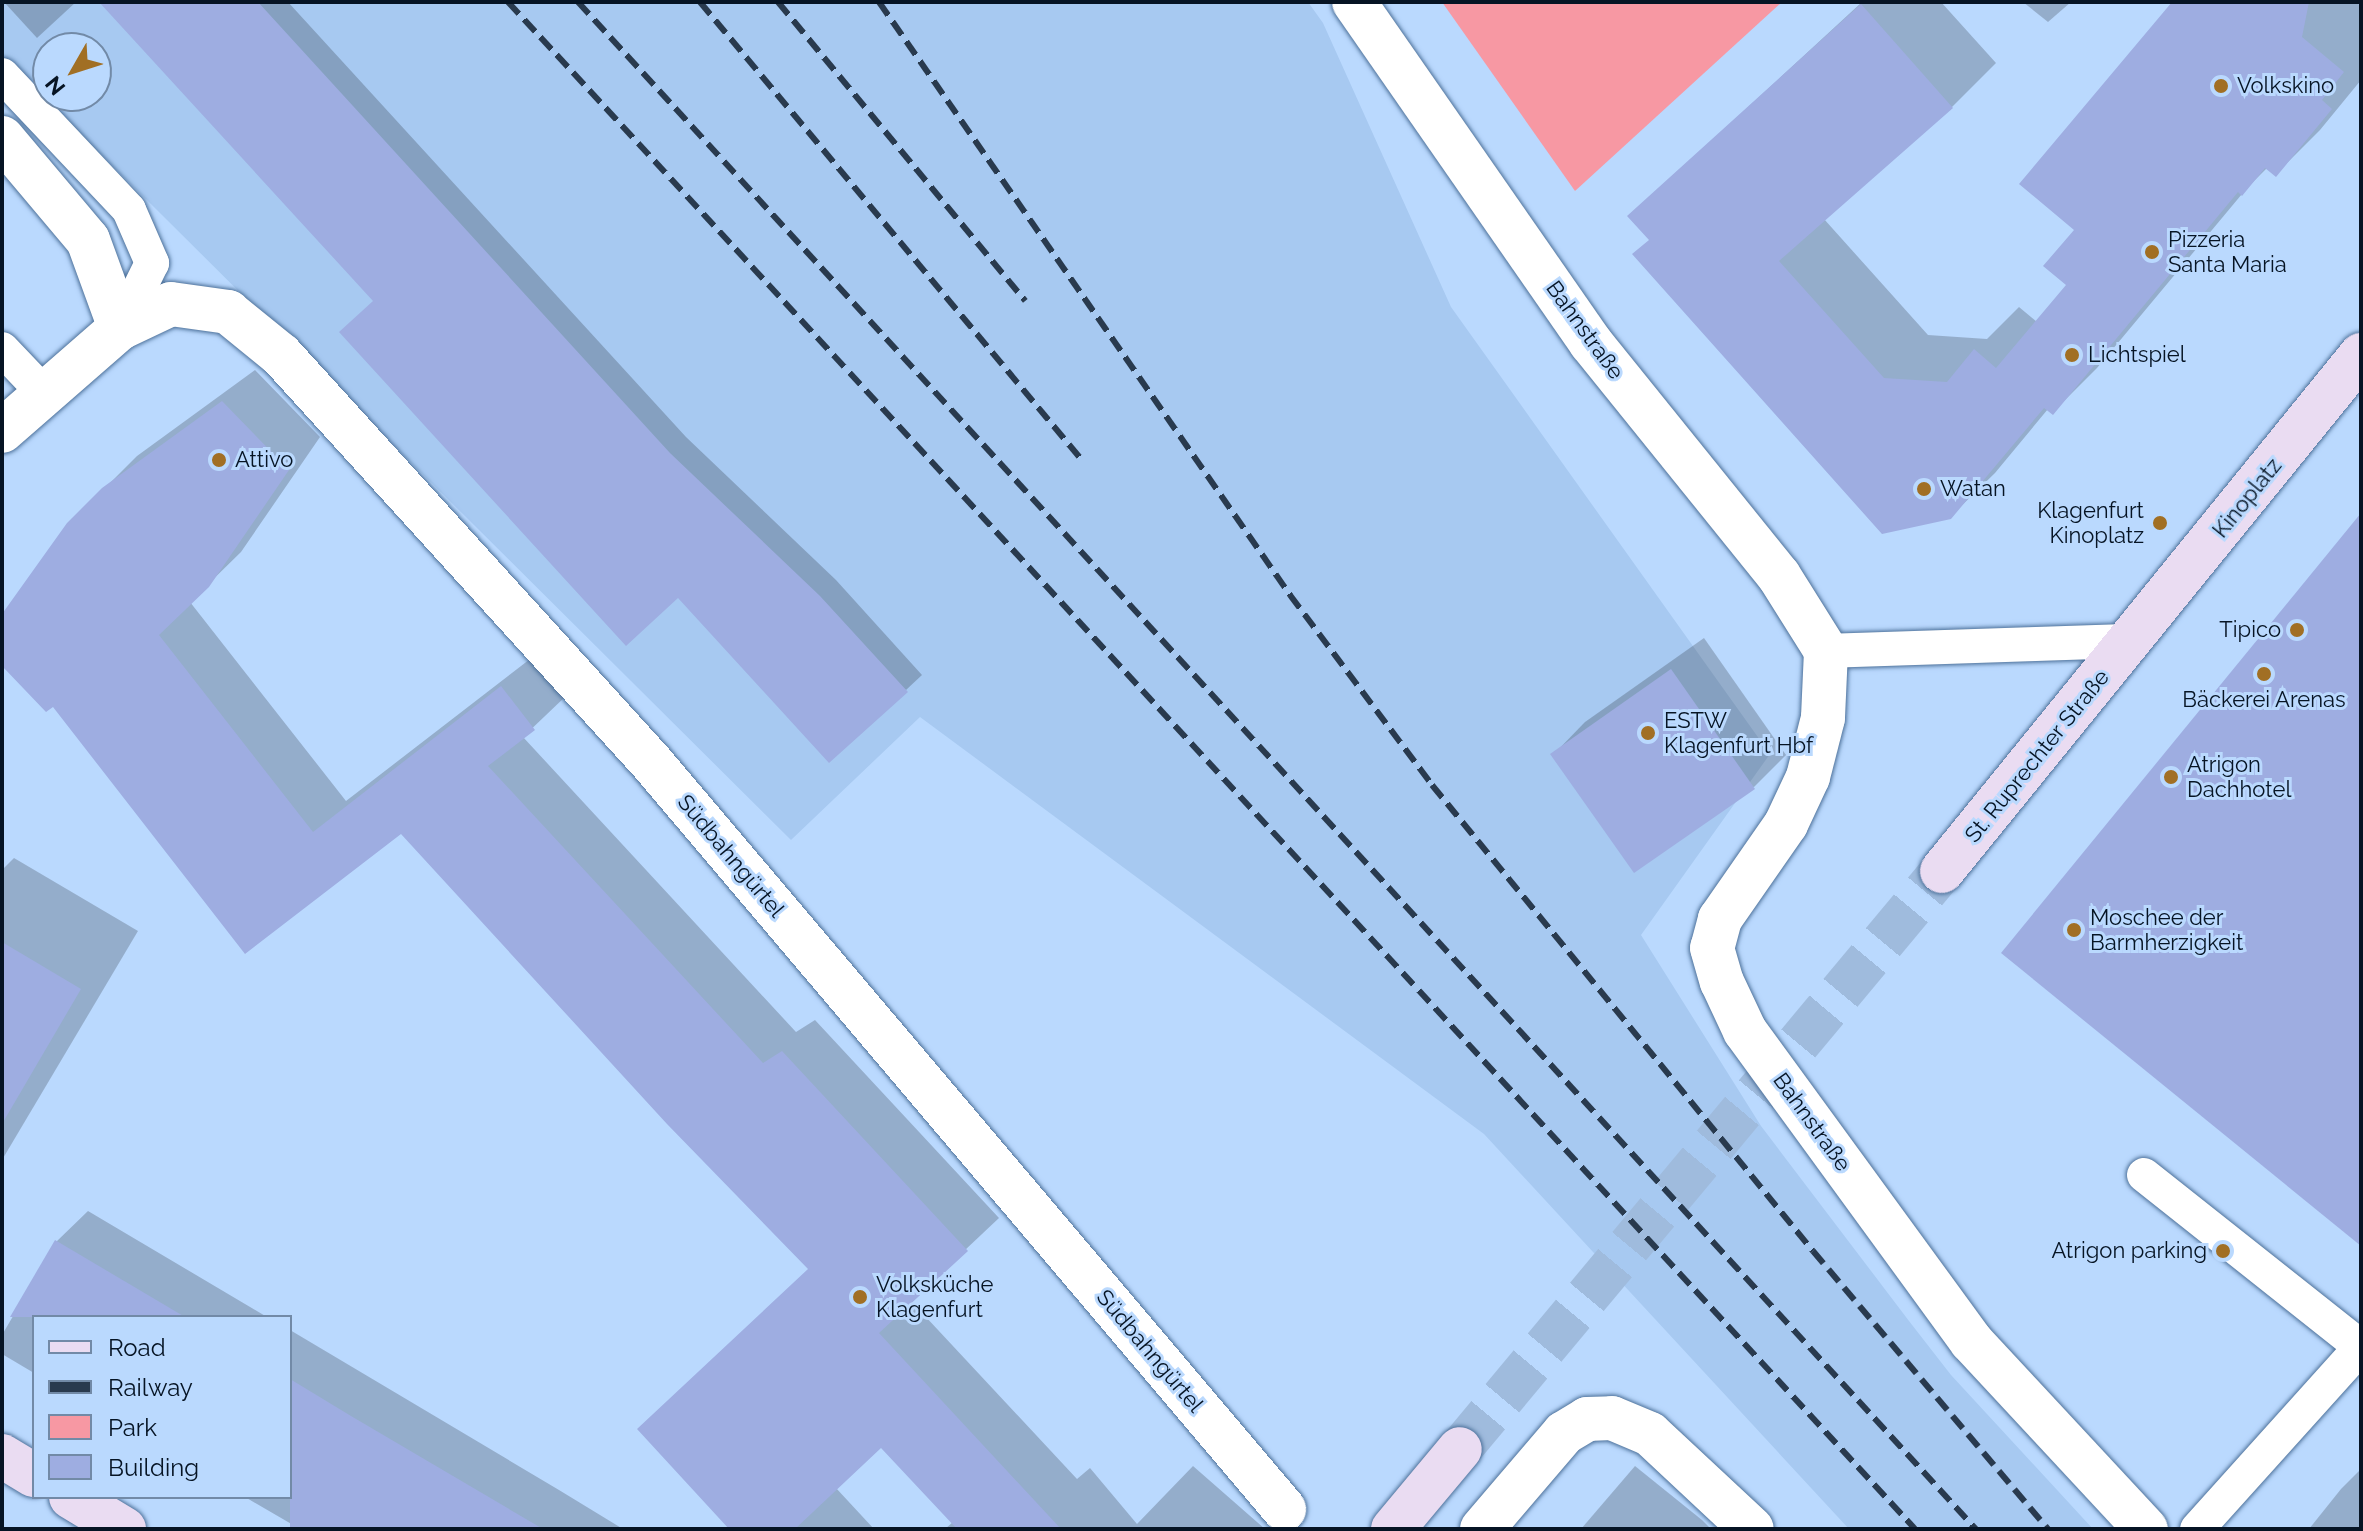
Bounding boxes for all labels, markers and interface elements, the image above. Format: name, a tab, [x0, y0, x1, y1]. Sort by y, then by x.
north arrow	[32, 32, 112, 112]
text: N	[40, 71, 70, 101]
place label: Volkskino	[2237, 73, 2334, 99]
marker: Volkskino	[2212, 77, 2230, 95]
place label: Pizzeria Santa Maria	[2168, 226, 2287, 278]
marker: Pizzeria Santa Maria	[2143, 243, 2161, 261]
street label: Bahnstraße	[1541, 276, 1629, 384]
place label: Lichtspiel	[2088, 342, 2186, 368]
marker: Lichtspiel	[2063, 346, 2081, 364]
place label: Attivo	[235, 447, 293, 473]
marker: Attivo	[210, 451, 228, 469]
street label: Kinoplatz	[2207, 453, 2287, 543]
place label: Watan	[1940, 476, 2006, 502]
marker: Watan	[1915, 480, 1933, 498]
place label: Klagenfurt Kinoplatz	[2037, 497, 2144, 548]
marker: Klagenfurt Kinoplatz	[2151, 514, 2169, 532]
place label: Tipico	[2219, 617, 2281, 643]
marker: Tipico	[2288, 621, 2306, 639]
street label: St. Ruprechter Straße	[1959, 664, 2115, 848]
marker: Bäckerei Arenas	[2255, 665, 2273, 683]
place label: Bäckerei Arenas	[2182, 687, 2346, 713]
place label: ESTW Klagenfurt Hbf	[1664, 707, 1813, 758]
marker: ESTW Klagenfurt Hbf	[1639, 724, 1657, 742]
place label: Atrigon Dachhotel	[2187, 751, 2291, 802]
marker: Atrigon Dachhotel	[2162, 768, 2180, 786]
street label: Südbahngürtel	[672, 789, 790, 923]
place label: Moschee der Barmherzigkeit	[2090, 904, 2243, 956]
marker: Moschee der Barmherzigkeit	[2065, 921, 2083, 939]
street label: Bahnstraße	[1768, 1068, 1856, 1176]
place label: Atrigon parking	[2051, 1238, 2207, 1264]
marker: Atrigon parking	[2214, 1242, 2232, 1260]
place label: Volksküche Klagenfurt	[876, 1271, 993, 1322]
street label: Südbahngürtel	[1091, 1284, 1209, 1418]
marker: Volksküche Klagenfurt	[851, 1288, 869, 1306]
legend	[32, 1315, 292, 1499]
text: Road	[108, 1333, 166, 1362]
text: Railway	[108, 1373, 193, 1402]
text: Park	[108, 1413, 157, 1442]
text: Building	[108, 1453, 199, 1482]

